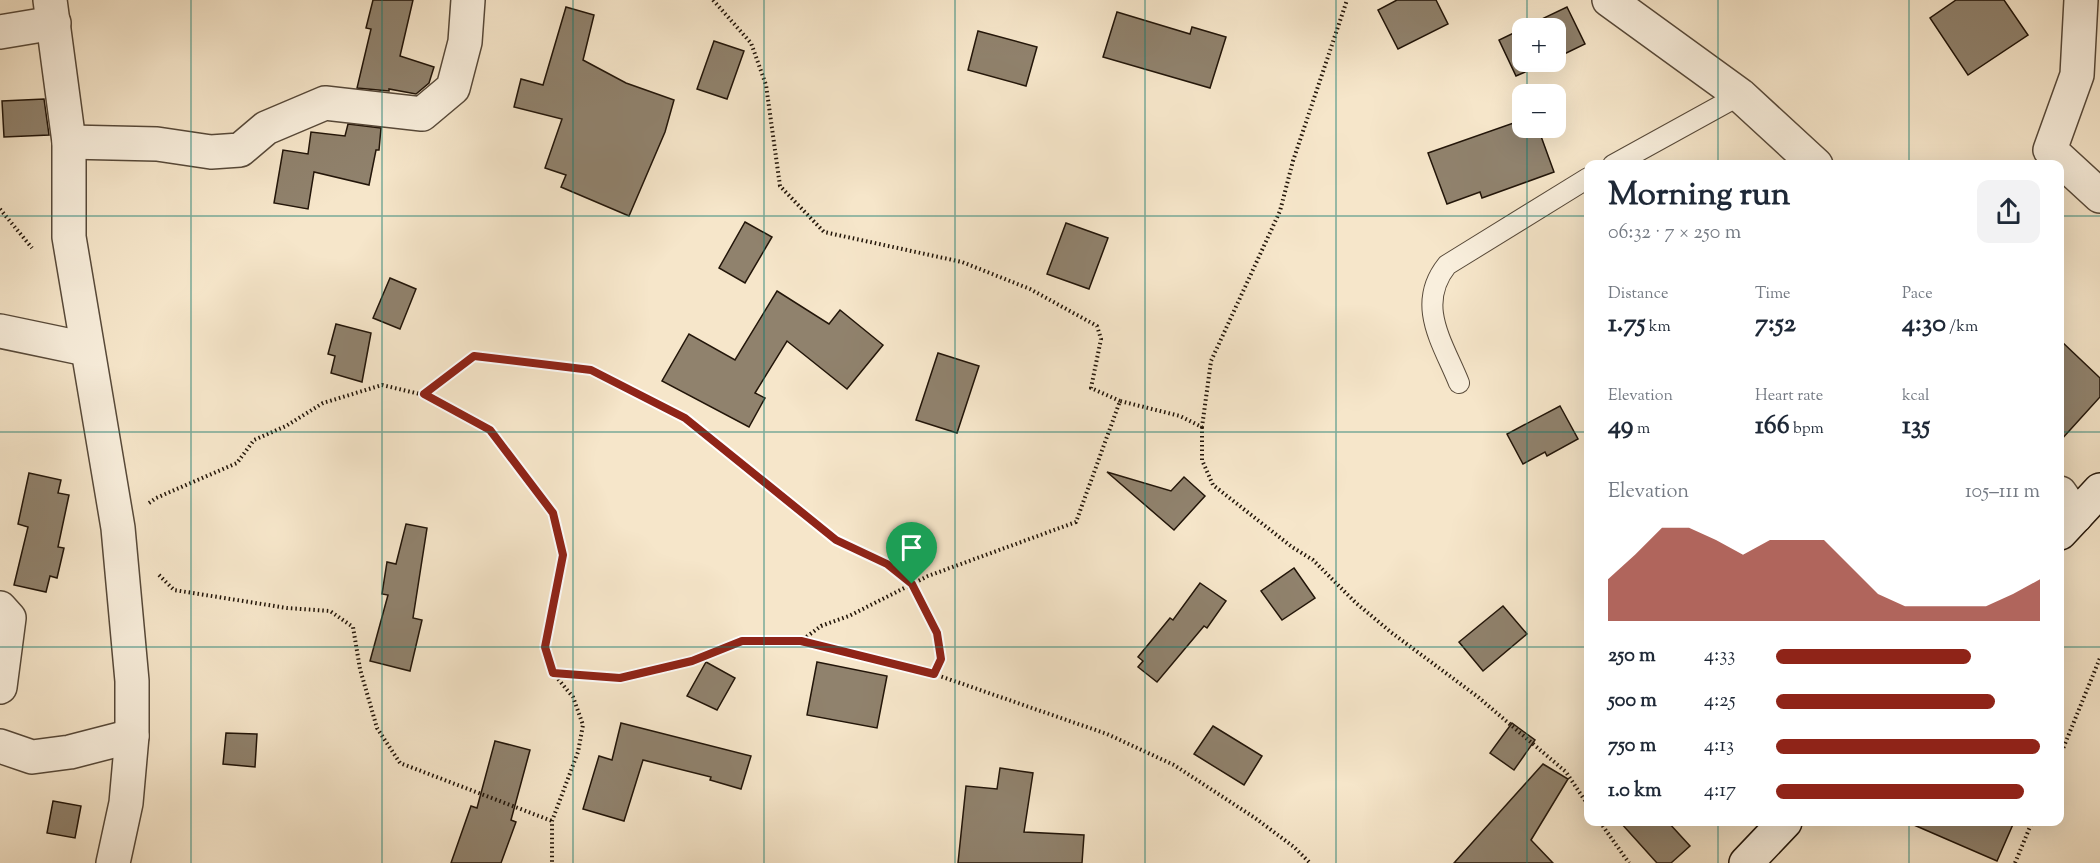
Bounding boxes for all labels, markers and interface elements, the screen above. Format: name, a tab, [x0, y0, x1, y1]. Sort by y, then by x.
map controls	[1512, 18, 1566, 138]
button: +	[1512, 18, 1566, 72]
button: −	[1512, 84, 1566, 138]
text: Morning run	[1608, 172, 1790, 220]
button: share	[1977, 180, 2040, 243]
text: 06:32 · 7 × 250 m	[1608, 219, 1741, 248]
text: Distance	[1608, 283, 1668, 306]
text: Time	[1755, 283, 1791, 306]
text: Pace	[1902, 283, 1933, 306]
text: 1.75	[1608, 306, 1645, 343]
text: 7:52	[1755, 306, 1796, 343]
text: 4:30	[1902, 306, 1946, 343]
text: km	[1645, 316, 1671, 339]
text: /km	[1946, 316, 1978, 339]
text: Elevation	[1608, 385, 1673, 408]
text: Heart rate	[1755, 385, 1823, 408]
text: kcal	[1902, 385, 1930, 408]
text: 49	[1608, 408, 1634, 445]
text: 166	[1755, 408, 1790, 445]
text: 135	[1902, 408, 1930, 445]
text: m	[1634, 418, 1650, 441]
text: bpm	[1790, 418, 1824, 441]
text: Elevation	[1608, 478, 1689, 507]
text: 105–111 m	[1965, 478, 2040, 507]
pin	[886, 522, 937, 584]
icon: arrive	[895, 531, 928, 564]
text: 250 m	[1608, 642, 1656, 671]
text: 4:33	[1704, 642, 1735, 671]
text: 500 m	[1608, 687, 1657, 716]
text: 4:25	[1704, 687, 1735, 716]
text: 750 m	[1608, 732, 1656, 761]
text: 4:13	[1704, 732, 1734, 761]
text: 1.0 km	[1608, 777, 1662, 806]
text: 4:17	[1704, 777, 1736, 806]

